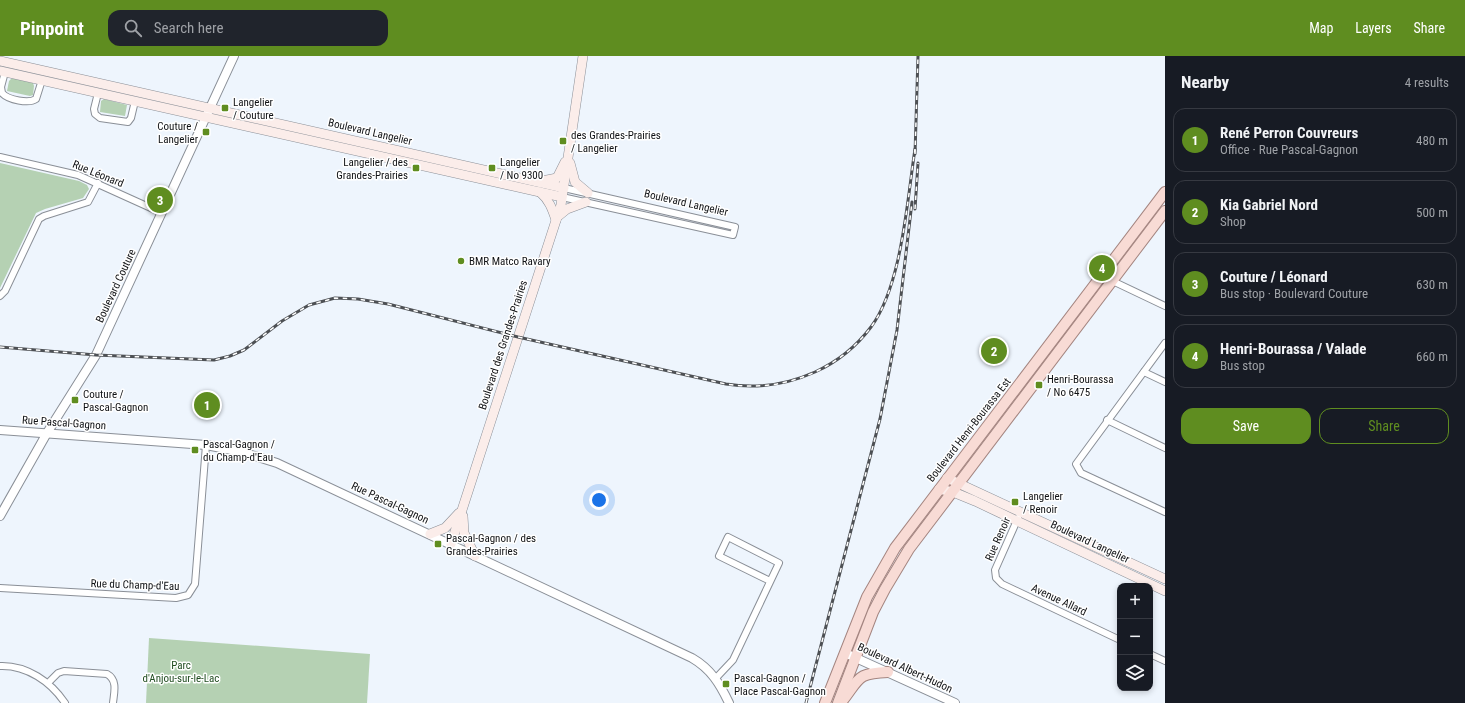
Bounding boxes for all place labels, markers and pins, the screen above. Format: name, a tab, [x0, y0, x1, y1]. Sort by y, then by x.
place label: Langelier / Couture	[233, 96, 274, 122]
marker: Langelier / Couture	[220, 103, 230, 113]
place label: Couture / Langelier	[157, 120, 199, 146]
marker: Couture / Langelier	[201, 127, 211, 137]
place label: des Grandes-Prairies / Langelier	[571, 129, 661, 155]
marker: des Grandes-Prairies / Langelier	[558, 136, 568, 146]
place label: Langelier / des Grandes-Prairies	[336, 156, 408, 182]
place label: Langelier / No 9300	[500, 156, 543, 182]
marker: Langelier / des Grandes-Prairies	[411, 163, 421, 173]
marker: Langelier / No 9300	[487, 163, 497, 173]
pin: 3	[147, 185, 173, 215]
pin: 4	[1089, 253, 1115, 283]
place label: BMR Matco Ravary	[469, 255, 551, 268]
marker: BMR Matco Ravary	[456, 256, 466, 266]
pin: 2	[981, 336, 1007, 366]
place label: Henri-Bourassa / No 6475	[1047, 373, 1113, 399]
marker: Henri-Bourassa / No 6475	[1034, 380, 1044, 390]
place label: Couture / Pascal-Gagnon	[83, 388, 148, 414]
pin: 1	[194, 390, 220, 420]
marker: Couture / Pascal-Gagnon	[70, 395, 80, 405]
place label: Pascal-Gagnon / du Champ-d'Eau	[203, 438, 275, 464]
marker: Pascal-Gagnon / du Champ-d'Eau	[190, 445, 200, 455]
place label: Langelier / Renoir	[1023, 490, 1064, 516]
marker: Langelier / Renoir	[1010, 497, 1020, 507]
place label: Pascal-Gagnon / des Grandes-Prairies	[446, 532, 536, 558]
marker: Pascal-Gagnon / des Grandes-Prairies	[433, 539, 443, 549]
place label: Pascal-Gagnon / Place Pascal-Gagnon	[734, 672, 826, 698]
marker: Pascal-Gagnon / Place Pascal-Gagnon	[721, 679, 731, 689]

